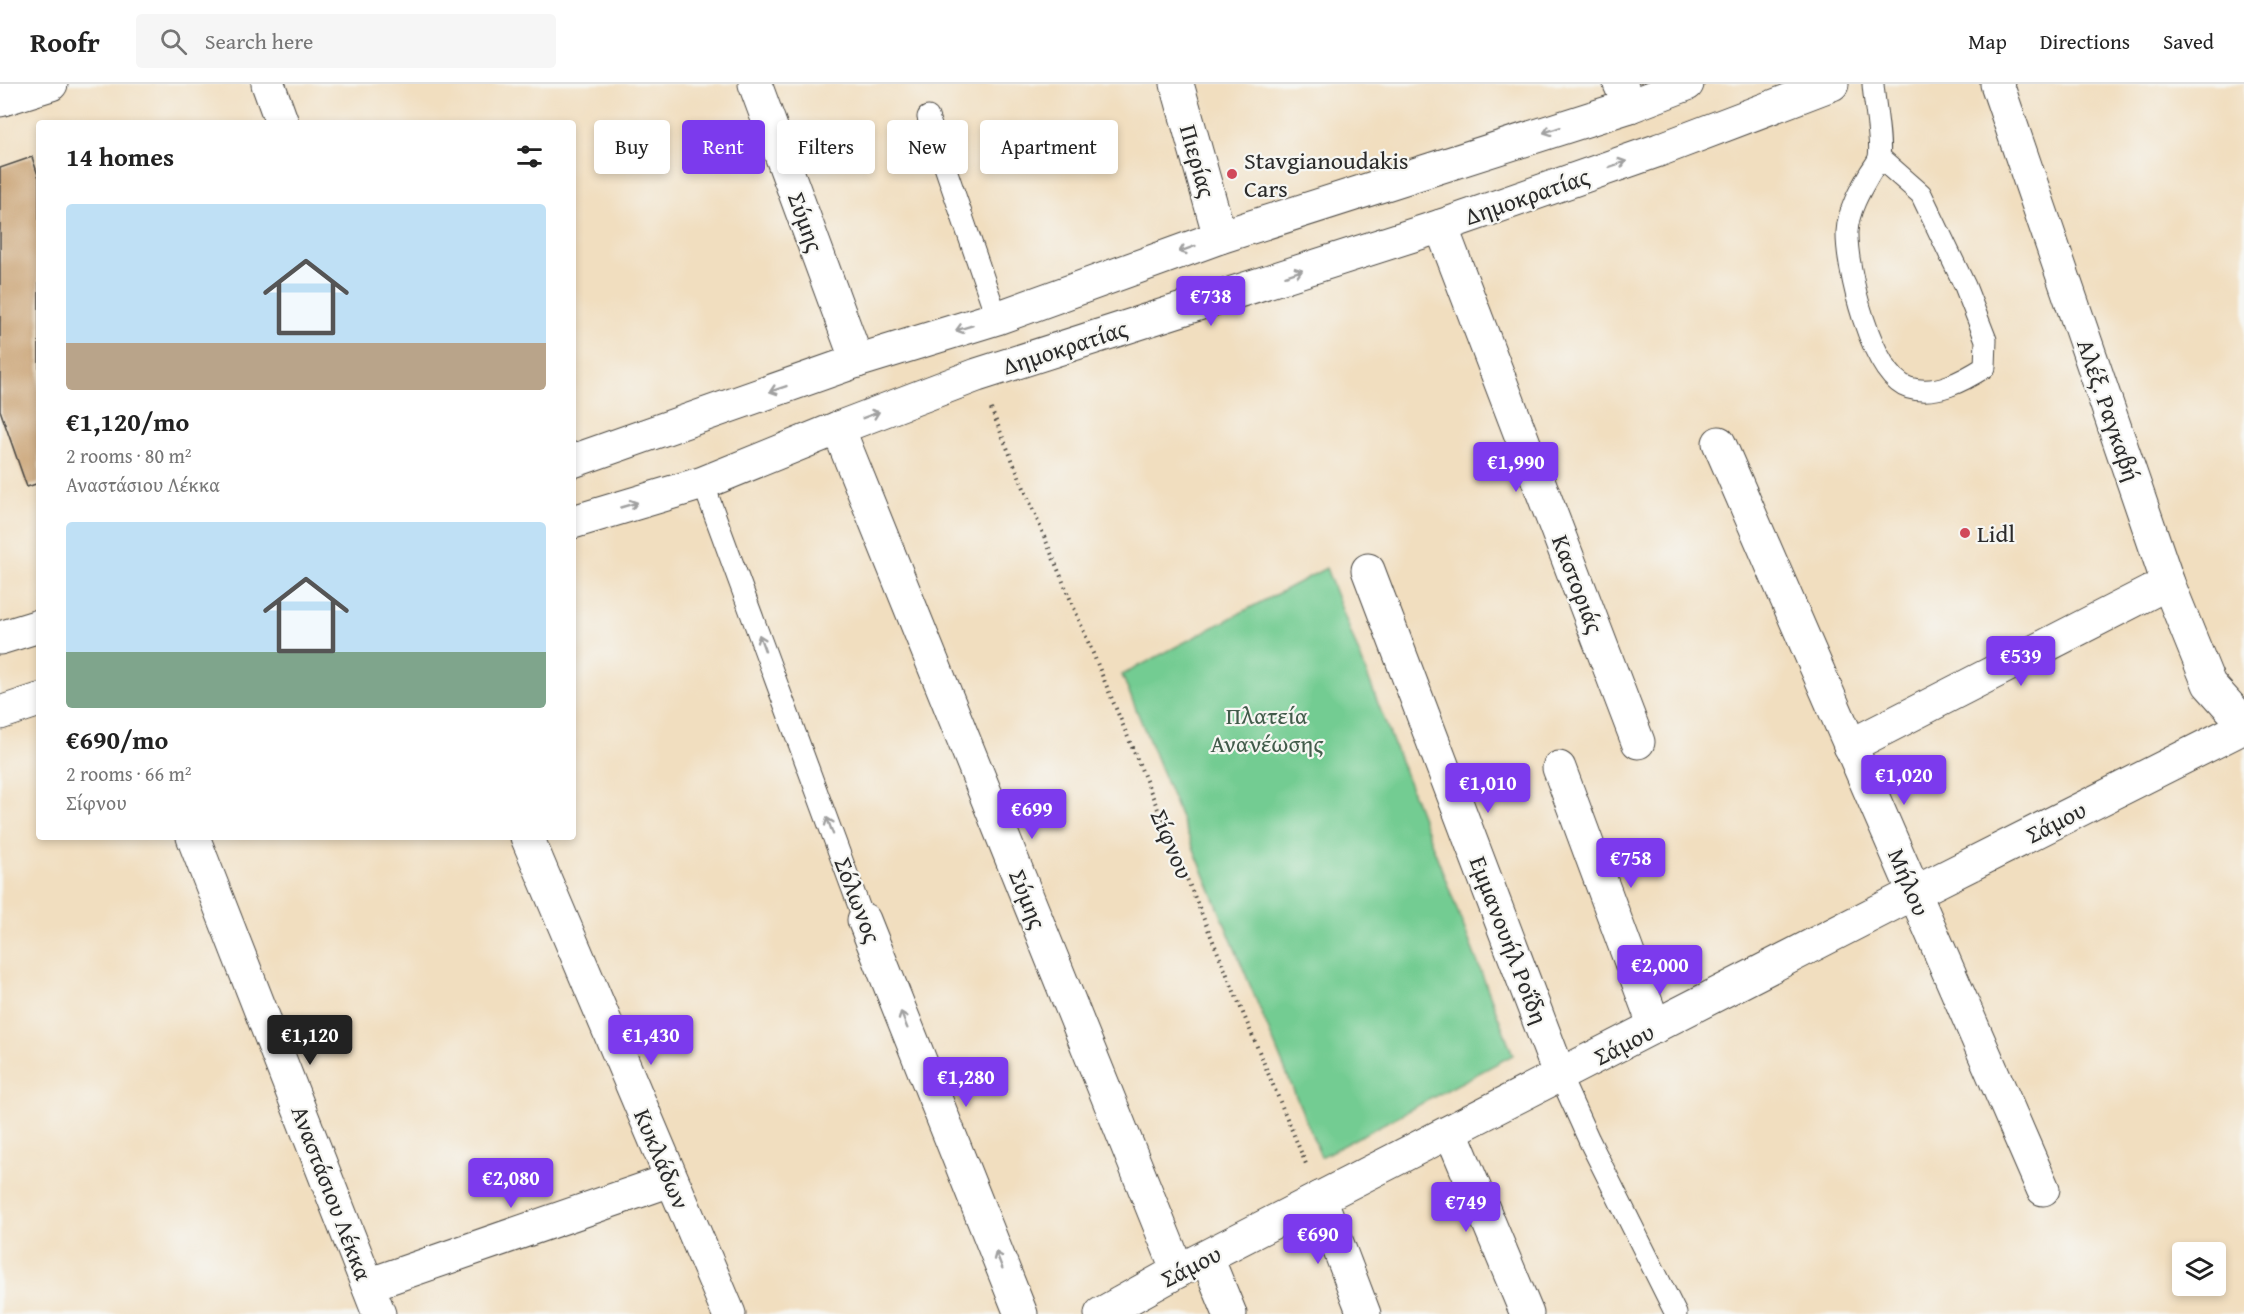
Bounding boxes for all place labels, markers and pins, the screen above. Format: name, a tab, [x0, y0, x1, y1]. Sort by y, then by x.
place label: Stavgianoudakis Cars	[1244, 143, 1408, 206]
marker: Stavgianoudakis Cars	[1225, 167, 1239, 181]
pin: €738	[1175, 276, 1247, 327]
pin: €1,990	[1467, 442, 1565, 493]
place label: Lidl	[1977, 516, 2015, 551]
marker: Lidl	[1958, 526, 1972, 540]
pin: €539	[1985, 636, 2057, 687]
pin: €1,020	[1855, 755, 1953, 806]
pin: €1,010	[1439, 763, 1537, 814]
pin: €699	[996, 789, 1068, 840]
pin: €758	[1595, 838, 1667, 889]
pin: €2,000	[1611, 945, 1709, 996]
pin: €1,120	[261, 1015, 359, 1066]
pin: €1,430	[602, 1015, 700, 1066]
pin: €1,280	[917, 1057, 1015, 1108]
pin: €2,080	[462, 1158, 560, 1209]
pin: €749	[1430, 1182, 1502, 1233]
pin: €690	[1282, 1214, 1354, 1265]

